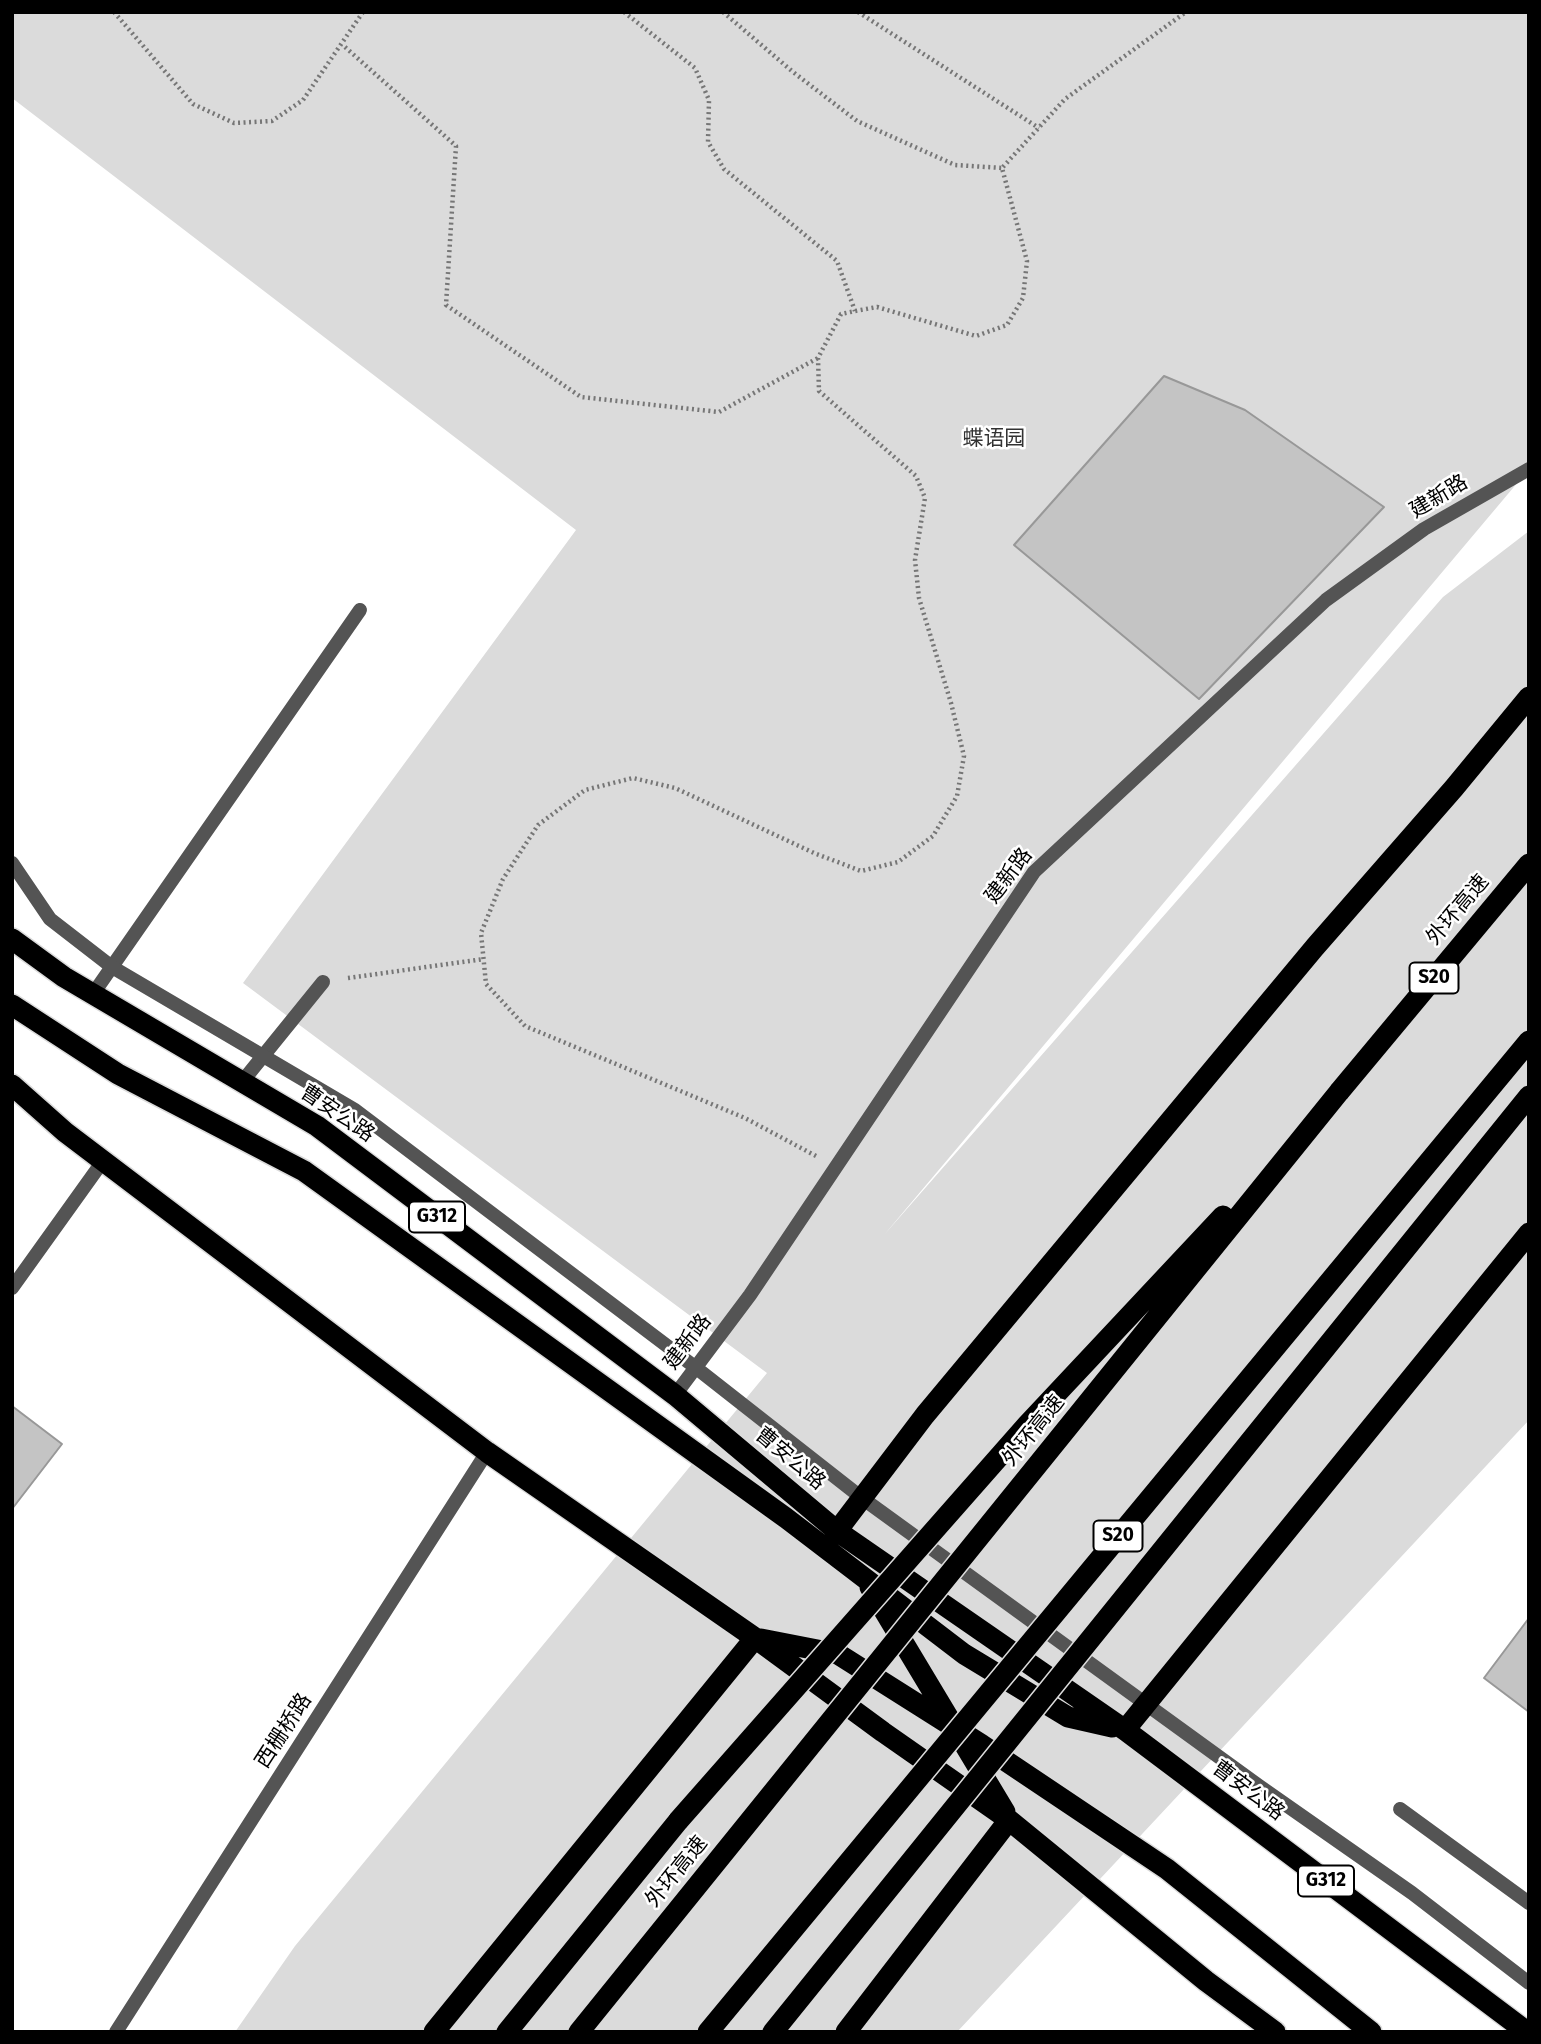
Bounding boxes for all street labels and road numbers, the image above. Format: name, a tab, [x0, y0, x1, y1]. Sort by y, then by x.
street label: 建新路	[1406, 470, 1472, 524]
street label: 建新路	[980, 843, 1038, 909]
street label: 外环高速	[1421, 870, 1495, 950]
road number: S20	[1410, 962, 1458, 994]
street label: 曹安公路	[295, 1080, 379, 1148]
road number: G312	[409, 1202, 465, 1232]
street label: 建新路	[659, 1309, 717, 1375]
street label: 外环高速	[998, 1390, 1070, 1472]
street label: 曹安公路	[750, 1422, 830, 1496]
road number: S20	[1094, 1520, 1142, 1552]
street label: 西栅桥路	[251, 1689, 317, 1773]
street label: 曹安公路	[1207, 1756, 1289, 1826]
street label: 外环高速	[641, 1831, 713, 1913]
road number: G312	[1298, 1866, 1354, 1896]

